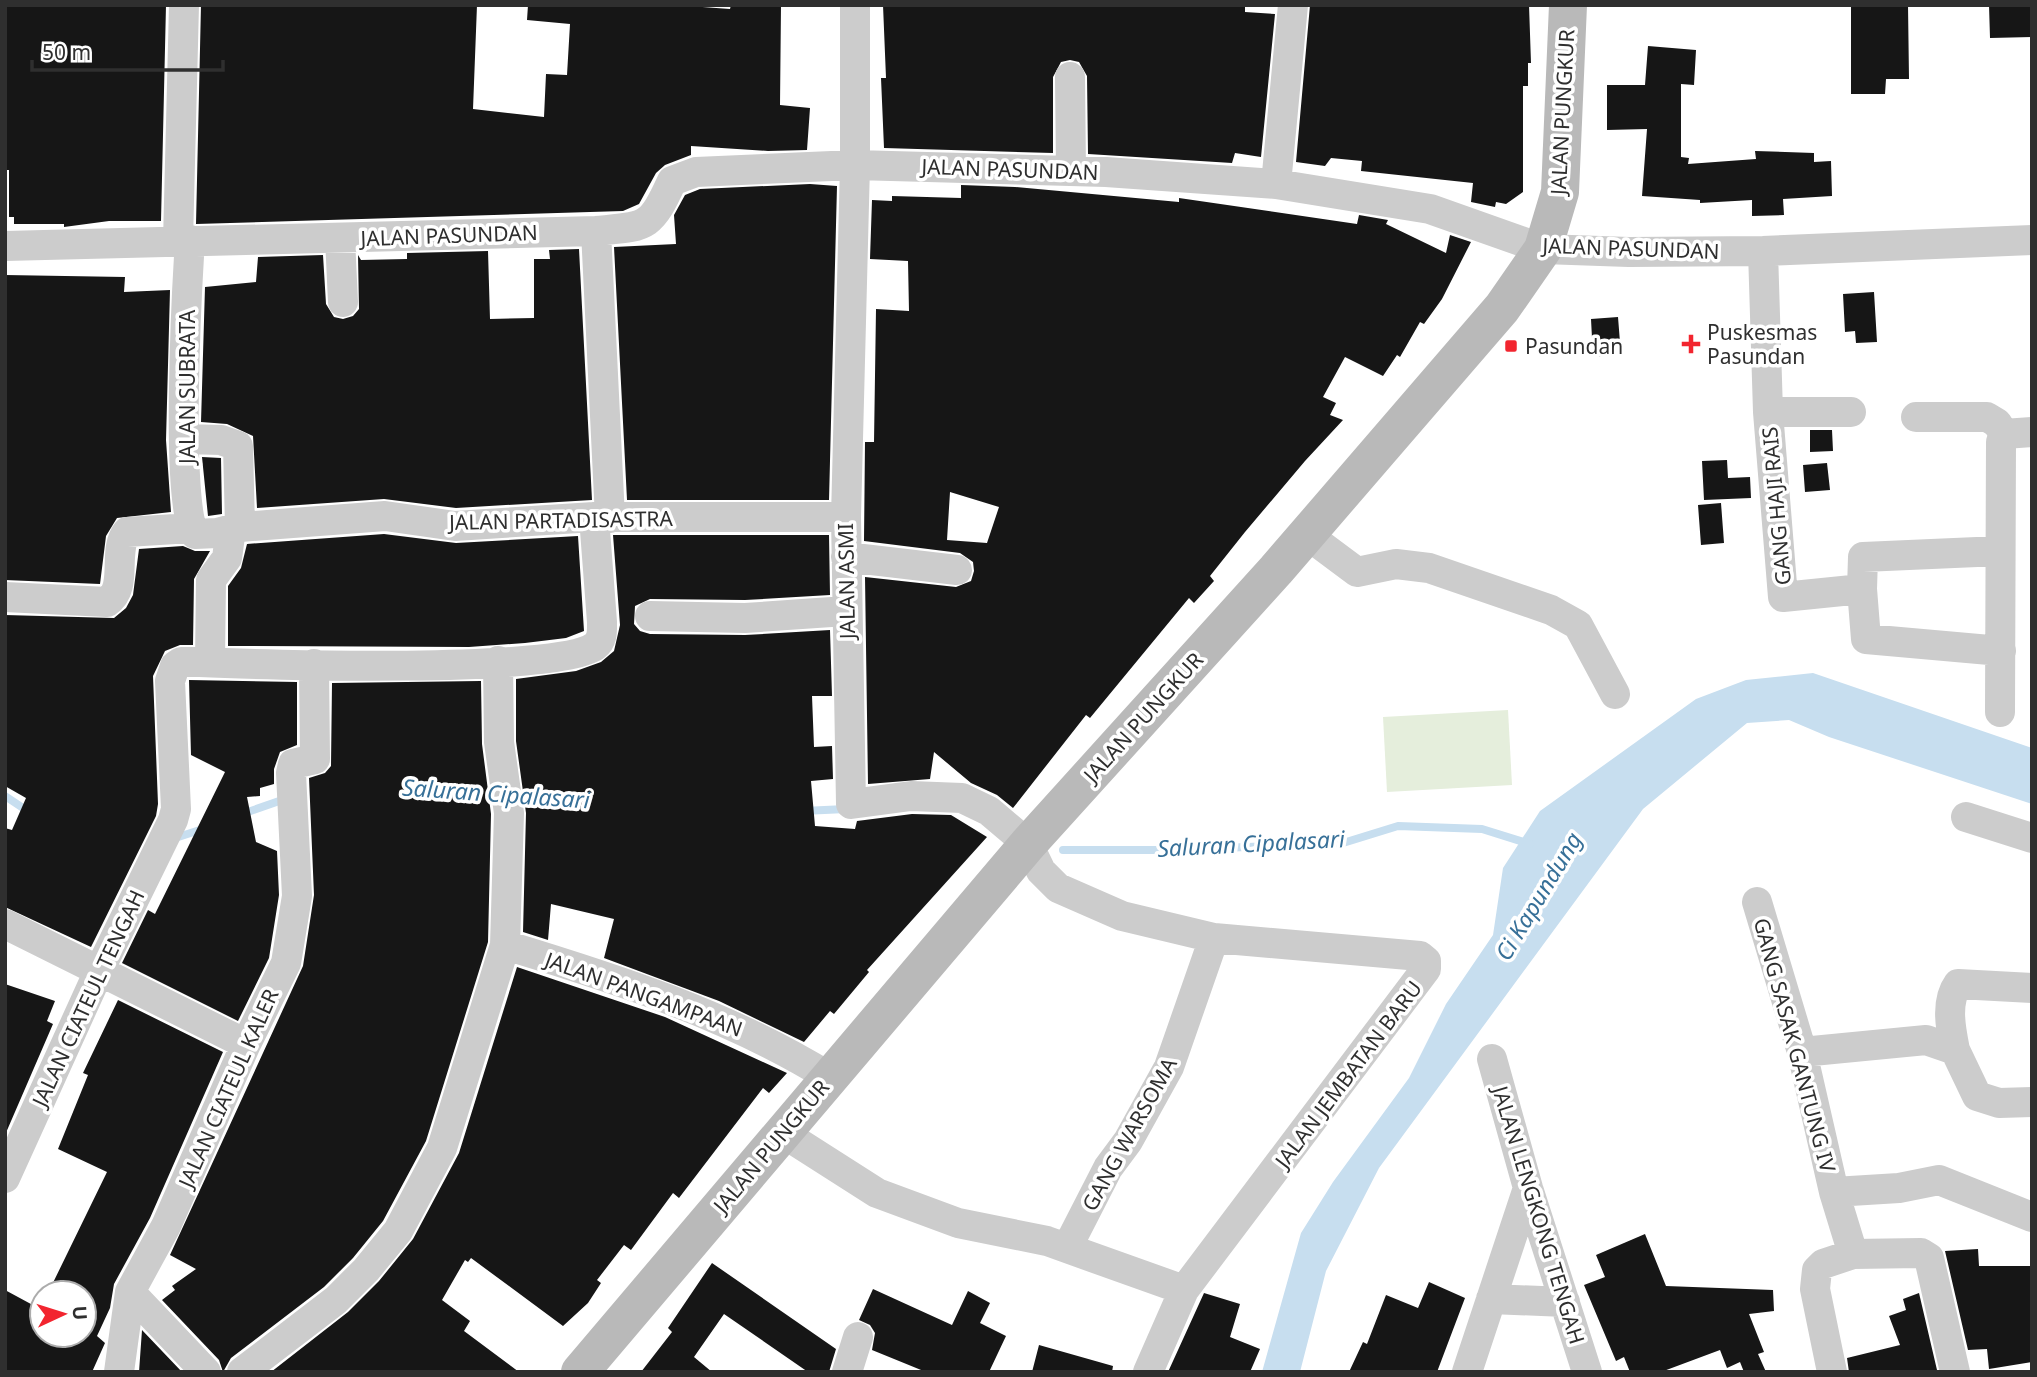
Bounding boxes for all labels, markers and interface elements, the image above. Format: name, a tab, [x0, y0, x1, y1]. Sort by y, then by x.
scale bar	[32, 28, 222, 72]
street label: JALAN PUNGKUR	[1544, 29, 1580, 197]
text: 50 m	[42, 38, 91, 66]
street label: JALAN PASUNDAN	[919, 152, 1099, 186]
street label: JALAN PASUNDAN	[358, 218, 538, 252]
street label: JALAN PASUNDAN	[1540, 231, 1720, 265]
street label: JALAN SUBRATA	[173, 309, 201, 466]
place label: Puskesmas Pasundan	[1707, 318, 1817, 370]
place label: Pasundan	[1525, 332, 1623, 360]
marker: Puskesmas Pasundan	[1681, 334, 1701, 354]
marker: Pasundan	[1503, 338, 1519, 354]
street label: GANG HAJI RAIS	[1755, 426, 1797, 586]
street label: JALAN PARTADISASTRA	[447, 504, 674, 536]
street label: JALAN ASMI	[831, 523, 861, 641]
street label: JALAN PUNGKUR	[1076, 646, 1209, 789]
water label: Saluran Cipalasari	[401, 770, 592, 816]
water label: Saluran Cipalasari	[1156, 822, 1347, 864]
water label: Ci Kapundung	[1487, 826, 1589, 966]
street label: JALAN CIATEUL TENGAH	[25, 885, 151, 1113]
street label: GANG SASAK GANTUNG IV	[1748, 915, 1843, 1175]
street label: JALAN PANGAMPAAN	[539, 945, 747, 1043]
street label: JALAN JEMBATAN BARU	[1267, 975, 1428, 1175]
street label: JALAN CIATEUL KALER	[171, 984, 284, 1194]
street label: GANG WARSOMA	[1075, 1052, 1183, 1216]
street label: JALAN PUNGKUR	[706, 1074, 835, 1220]
street label: JALAN LENGKONG TENGAH	[1486, 1081, 1592, 1347]
north arrow	[28, 1279, 98, 1349]
text: U	[66, 1305, 93, 1321]

